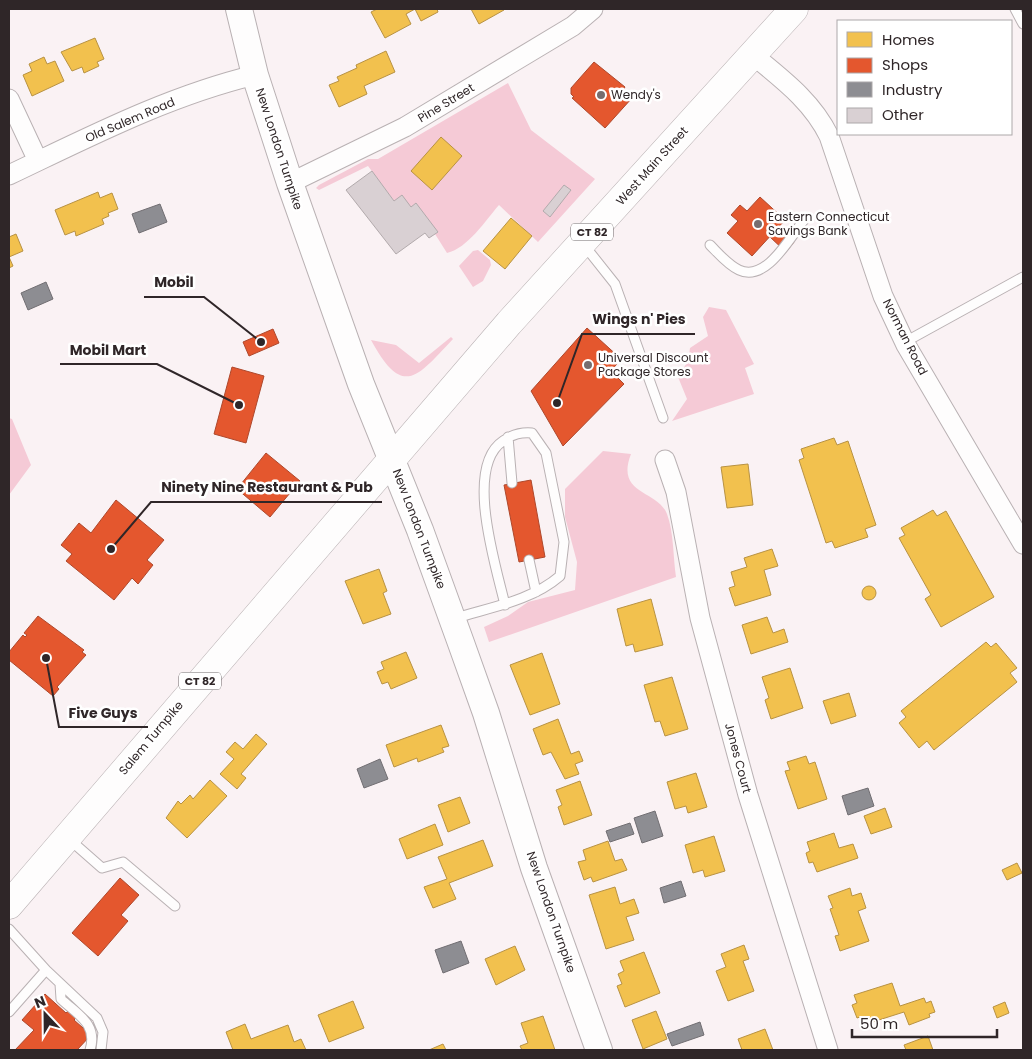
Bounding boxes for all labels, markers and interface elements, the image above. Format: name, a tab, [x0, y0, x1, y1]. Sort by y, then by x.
legend	[837, 20, 1012, 135]
text: Homes	[882, 29, 935, 50]
text: Shops	[882, 54, 928, 75]
street label: Pine Street	[414, 79, 477, 126]
text: Industry	[882, 79, 943, 100]
street label: New London Turnpike	[252, 86, 307, 212]
place label: Wendy's	[611, 86, 661, 103]
marker: Wendy's	[595, 89, 607, 101]
street label: Old Salem Road	[82, 93, 177, 146]
text: Other	[882, 104, 924, 125]
street label: West Main Street	[612, 123, 692, 209]
place label: Eastern Connecticut Savings Bank	[768, 208, 889, 239]
marker: Eastern Connecticut Savings Bank	[752, 218, 764, 230]
road number: CT 82	[571, 223, 613, 240]
callout: Mobil	[144, 268, 204, 297]
text: Mobil	[154, 272, 194, 292]
street label: Norman Road	[879, 296, 932, 378]
callout: Wings n' Pies	[582, 305, 695, 334]
text: Wings n' Pies	[592, 309, 686, 329]
callout: Mobil Mart	[60, 335, 157, 364]
text: Mobil Mart	[70, 340, 147, 360]
place label: Universal Discount Package Stores	[598, 349, 708, 380]
marker: Universal Discount Package Stores	[582, 359, 594, 371]
street label: New London Turnpike	[389, 466, 450, 591]
callout: Ninety Nine Restaurant & Pub	[151, 473, 382, 502]
text: Ninety Nine Restaurant & Pub	[161, 477, 373, 497]
road number: CT 82	[179, 672, 221, 689]
street label: Salem Turnpike	[114, 697, 187, 778]
callout: Five Guys	[59, 698, 148, 727]
text: Five Guys	[69, 703, 138, 723]
street label: Jones Court	[721, 721, 756, 795]
street label: New London Turnpike	[523, 849, 580, 975]
north arrow	[20, 989, 70, 1039]
text: N	[32, 991, 49, 1013]
scale bar	[852, 1006, 997, 1038]
text: 50 m	[860, 1013, 898, 1034]

